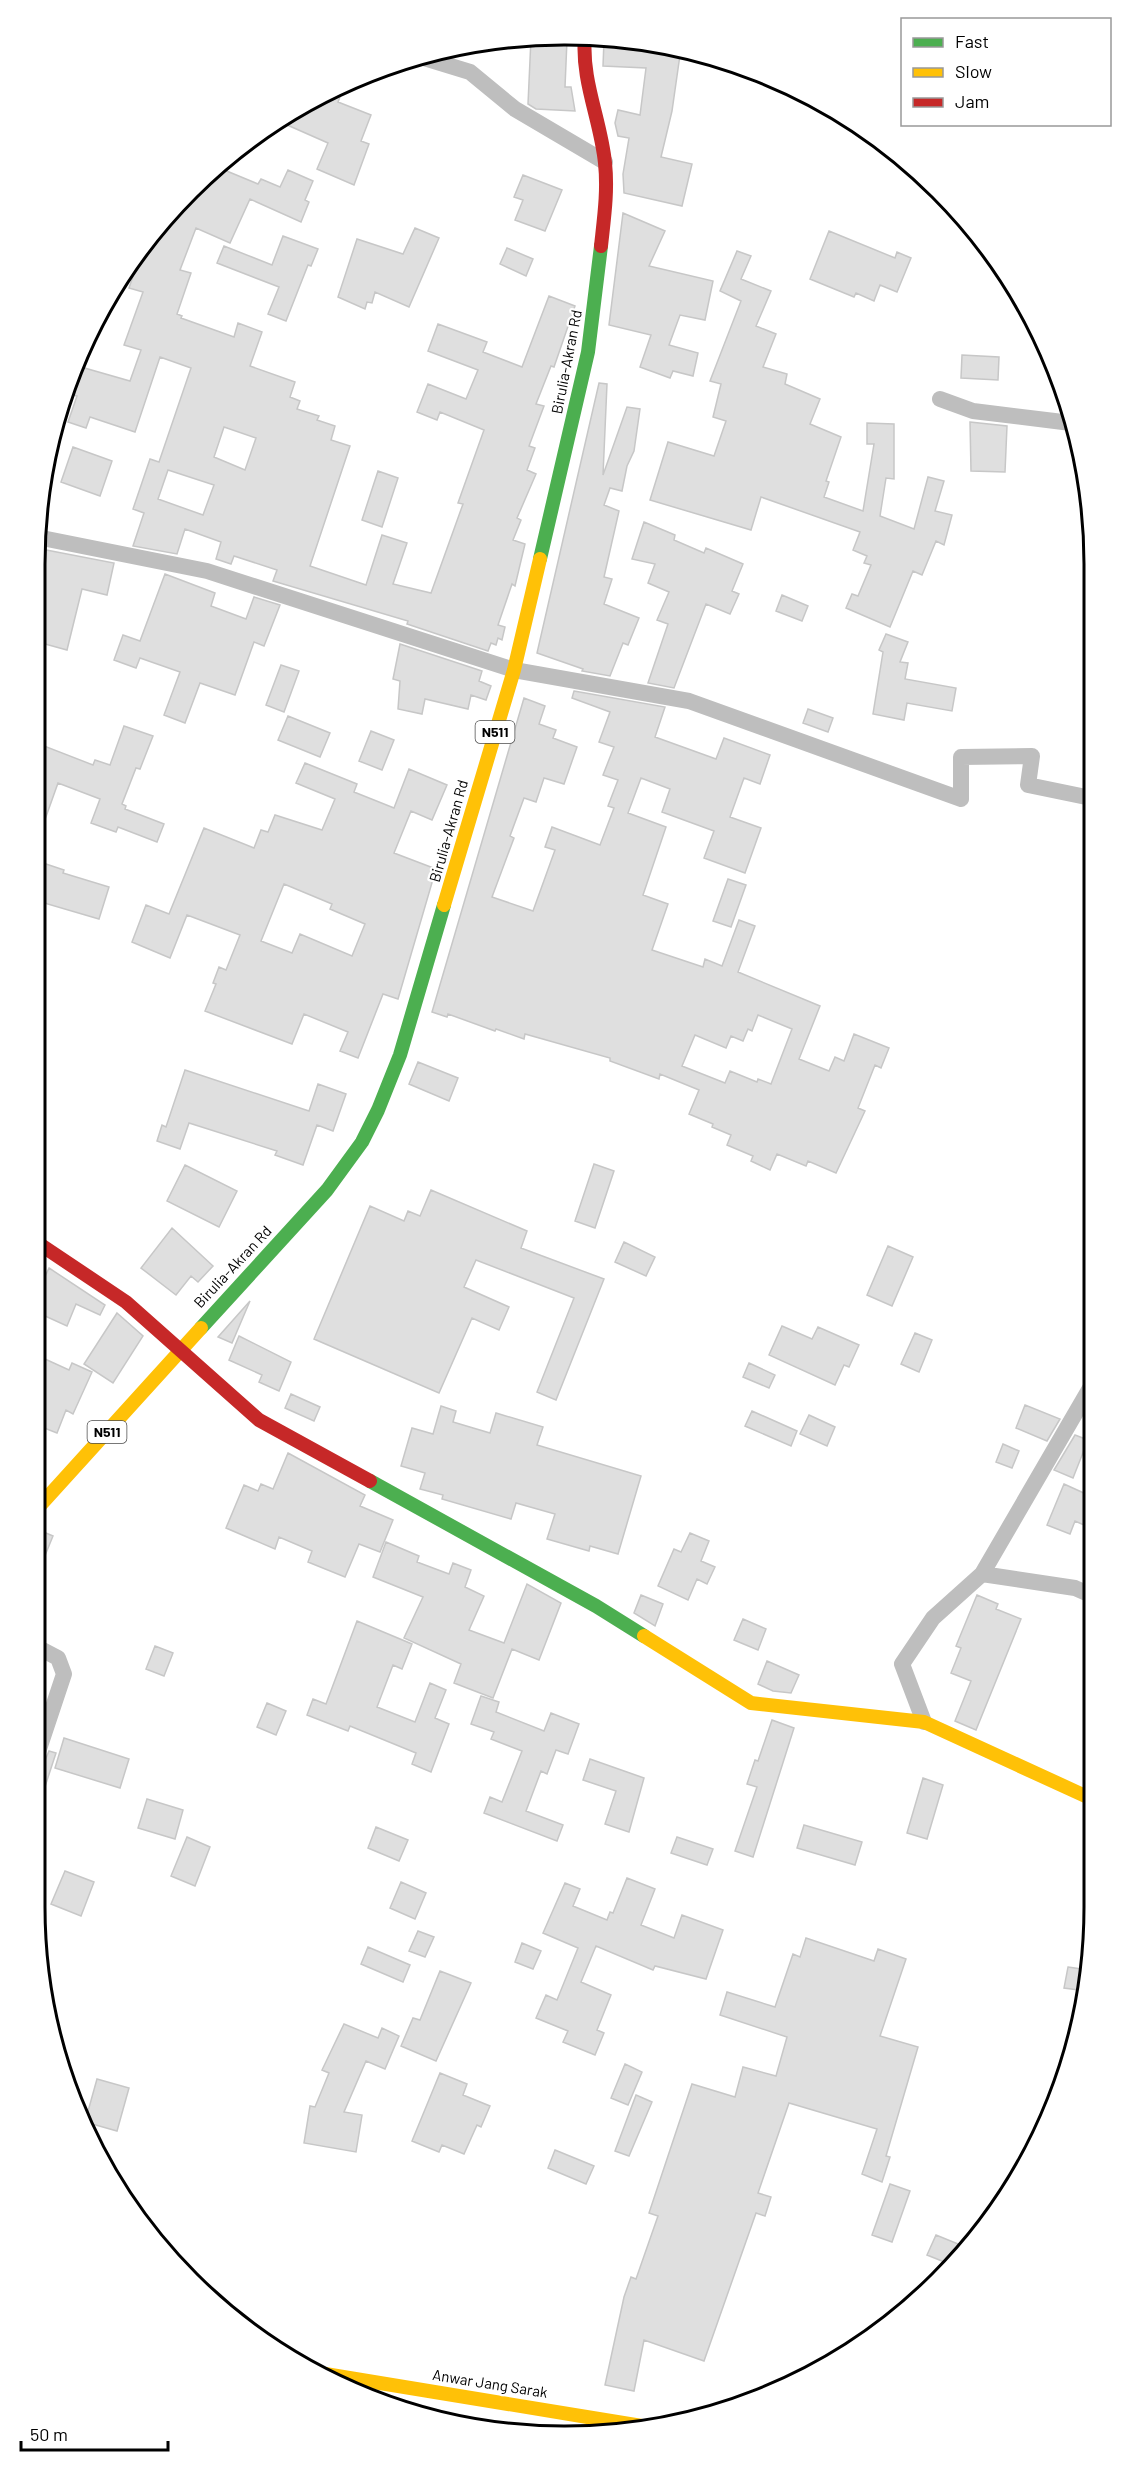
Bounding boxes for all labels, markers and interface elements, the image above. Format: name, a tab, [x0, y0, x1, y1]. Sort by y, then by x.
legend	[901, 18, 1111, 126]
text: Fast	[955, 30, 989, 52]
text: Slow	[955, 60, 992, 82]
text: Jam	[955, 90, 989, 112]
street label: Birulia-Akran Rd	[547, 308, 585, 415]
road number: N511	[476, 721, 514, 743]
street label: Birulia-Akran Rd	[425, 777, 471, 884]
street label: Birulia-Akran Rd	[190, 1222, 275, 1311]
road number: N511	[88, 1421, 126, 1443]
street label: Anwar Jang Sarak	[431, 2365, 549, 2401]
scale bar	[21, 2414, 168, 2452]
text: 50 m	[30, 2423, 68, 2445]

